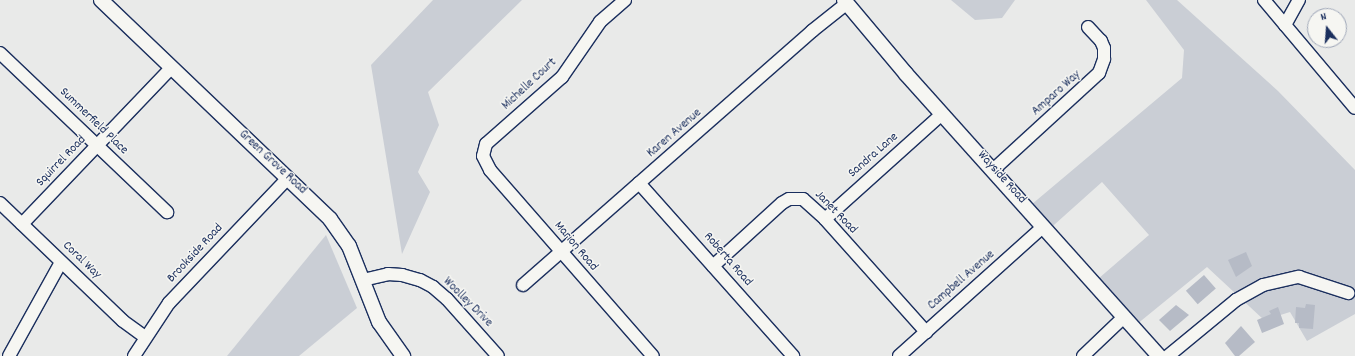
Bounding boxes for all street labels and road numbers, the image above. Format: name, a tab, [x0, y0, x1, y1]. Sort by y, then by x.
street label: Michelle Court	[499, 56, 561, 114]
street label: Amparo Way	[1029, 68, 1085, 120]
street label: Summerfield Place	[55, 85, 131, 159]
street label: Karen Avenue	[645, 106, 705, 162]
street label: Green Grove Road	[235, 127, 309, 199]
street label: Sandra Lane	[846, 130, 902, 182]
street label: Squirrel Road	[34, 133, 90, 191]
street label: Wayside Road	[973, 148, 1029, 208]
street label: Janet Road	[810, 188, 860, 238]
street label: Marion Road	[550, 219, 600, 275]
street label: Brookside Road	[165, 221, 227, 287]
street label: Roberta Road	[699, 230, 755, 290]
street label: Coral Way	[58, 239, 104, 283]
street label: Campbell Avenue	[925, 248, 999, 314]
street label: Woolley Drive	[439, 275, 495, 331]

